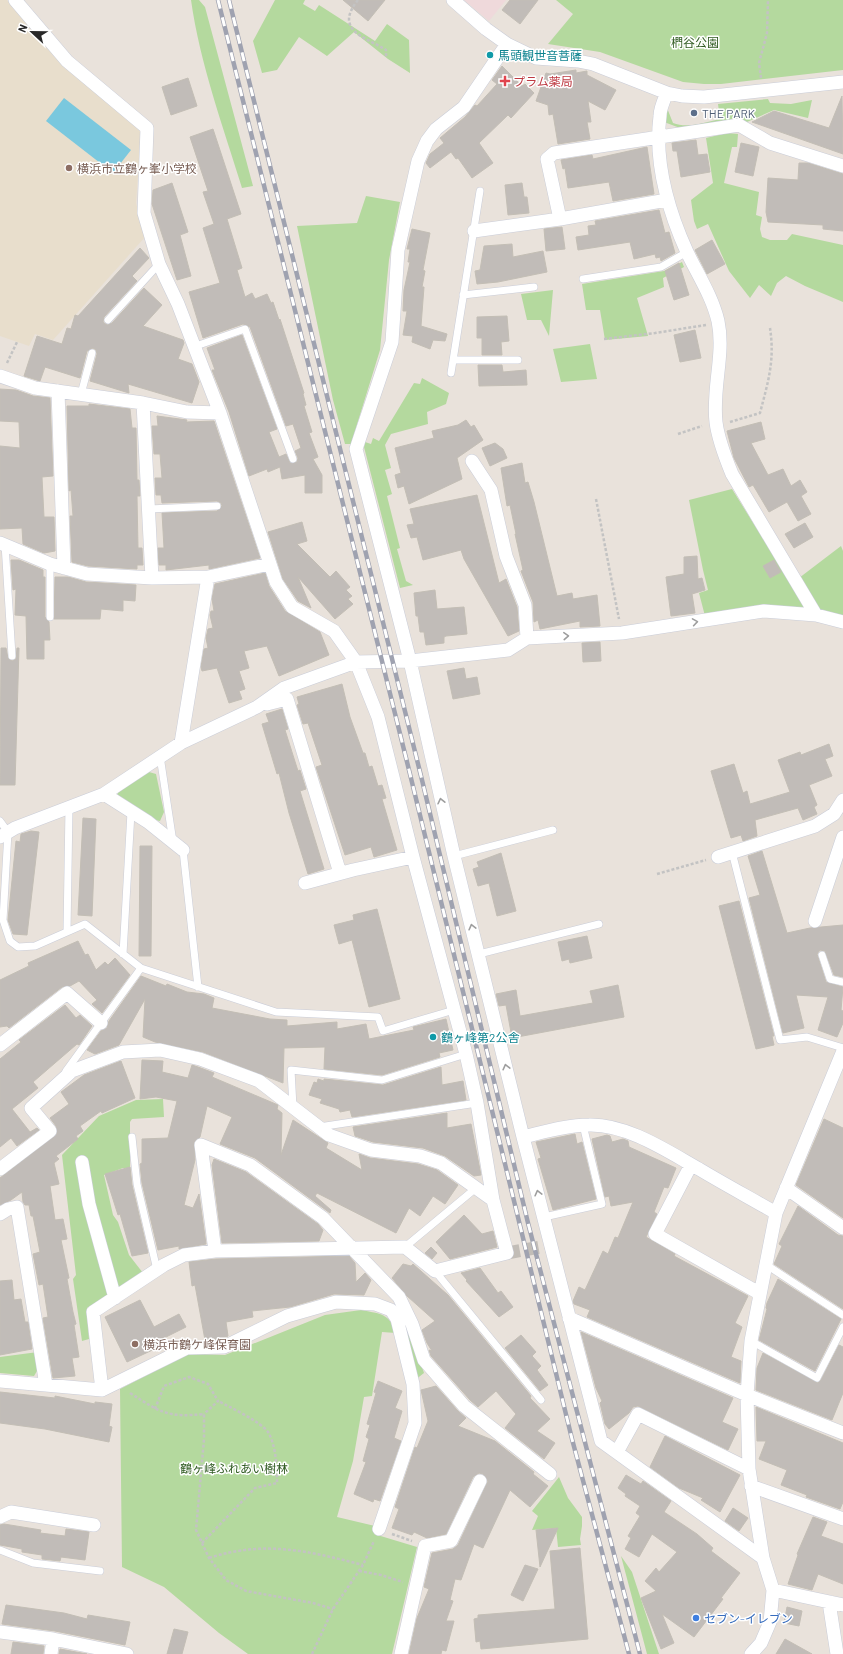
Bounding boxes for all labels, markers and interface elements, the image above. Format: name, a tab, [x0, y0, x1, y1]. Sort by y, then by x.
north arrow	[12, 12, 52, 52]
text: N	[15, 22, 30, 34]
park label: 椚谷公園	[671, 35, 719, 49]
place label: 馬頭観世音菩薩	[498, 48, 582, 62]
marker: 馬頭観世音菩薩	[485, 50, 495, 60]
place label: プラム薬局	[513, 74, 573, 88]
marker: プラム薬局	[500, 76, 510, 86]
place label: THE PARK	[702, 106, 756, 120]
marker: THE PARK	[689, 108, 699, 118]
place label: 横浜市立鶴ヶ峯小学校	[77, 161, 197, 175]
marker: 横浜市立鶴ヶ峯小学校	[64, 163, 74, 173]
one-way arrow	[692, 618, 698, 627]
one-way arrow	[563, 632, 569, 641]
one-way arrow	[438, 798, 446, 804]
one-way arrow	[468, 924, 477, 931]
place label: 鶴ヶ峰第2公舎	[441, 1030, 519, 1044]
marker: 鶴ヶ峰第2公舎	[428, 1032, 438, 1042]
one-way arrow	[503, 1064, 511, 1070]
one-way arrow	[534, 1190, 542, 1196]
place label: 横浜市鶴ケ峰保育園	[143, 1337, 251, 1351]
marker: 横浜市鶴ケ峰保育園	[130, 1339, 140, 1349]
park label: 鶴ヶ峰ふれあい樹林	[180, 1461, 288, 1475]
place label: セブン-イレブン	[704, 1611, 793, 1625]
marker: セブン-イレブン	[691, 1613, 701, 1623]

